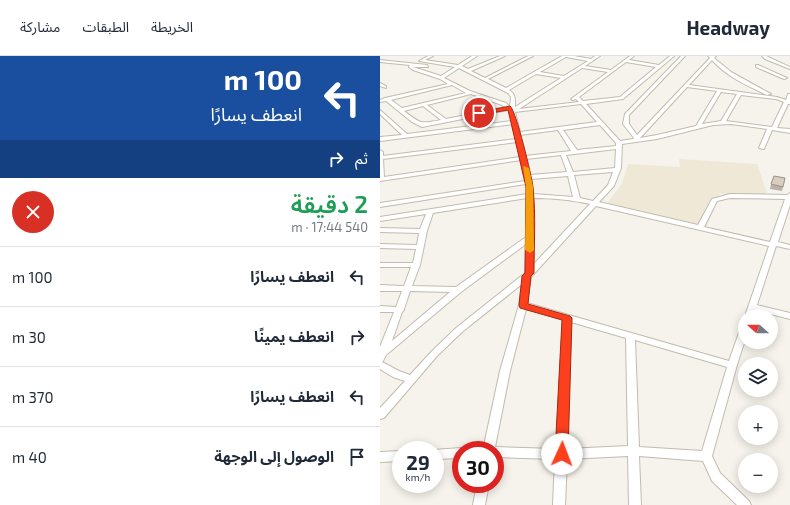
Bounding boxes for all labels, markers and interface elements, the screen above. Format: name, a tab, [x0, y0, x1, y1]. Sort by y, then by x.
text: Headway	[686, 16, 770, 39]
text: مشاركة	[20, 18, 60, 35]
text: الطبقات	[82, 18, 129, 35]
text: الخريطة	[151, 18, 193, 35]
text: 100 m	[224, 62, 302, 96]
icon: left	[316, 72, 368, 124]
pin	[462, 96, 496, 130]
icon: arrive	[468, 102, 490, 124]
text: انعطف يسارًا	[211, 103, 302, 125]
icon: right	[325, 148, 347, 170]
text: ثم	[355, 149, 368, 167]
text: 2 دقيقة	[291, 189, 368, 218]
button: close	[12, 191, 54, 233]
text: 540 m · 17:44	[291, 219, 368, 235]
icon: left	[346, 266, 368, 288]
text: انعطف يسارًا	[250, 267, 334, 285]
text: 100 m	[12, 268, 53, 286]
north arrow	[738, 309, 778, 349]
map controls	[738, 309, 778, 493]
icon: right	[346, 326, 368, 348]
text: انعطف يمينًا	[254, 327, 334, 345]
text: 30 m	[12, 328, 46, 346]
button: layers	[738, 357, 778, 397]
icon: left	[346, 386, 368, 408]
text: انعطف يسارًا	[250, 387, 334, 405]
text: 370 m	[12, 388, 54, 406]
button: +	[738, 405, 778, 445]
position arrow	[541, 433, 583, 475]
speed limit sign: 30	[452, 441, 504, 493]
icon: arrive	[346, 446, 368, 468]
text: الوصول إلى الوجهة	[214, 447, 334, 465]
text: 40 m	[12, 448, 47, 466]
text: 29	[406, 450, 430, 474]
button: −	[738, 453, 778, 493]
text: km/h	[406, 471, 430, 483]

